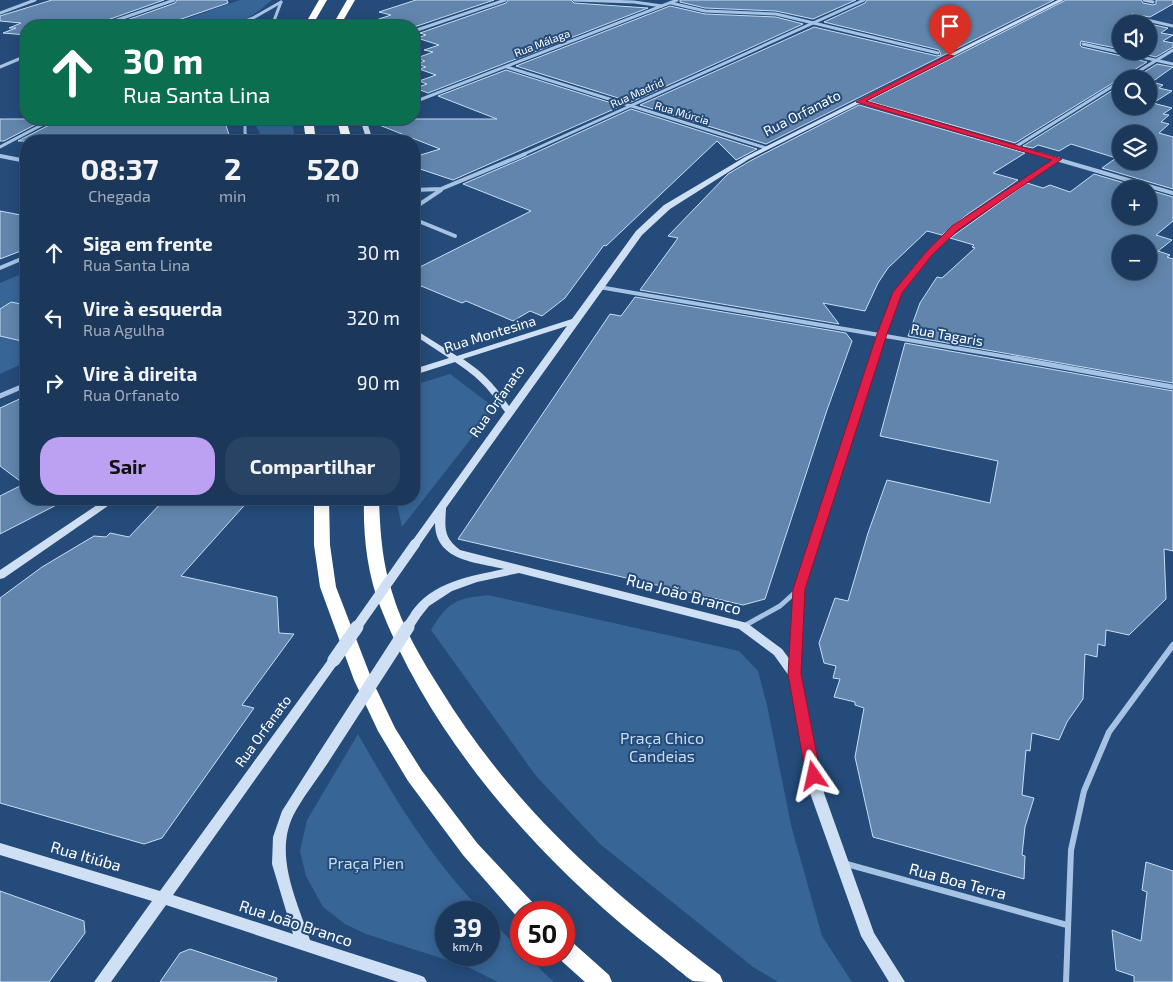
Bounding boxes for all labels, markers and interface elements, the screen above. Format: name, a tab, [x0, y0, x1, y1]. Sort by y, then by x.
pin	[929, 5, 971, 56]
icon: arrive	[936, 12, 964, 40]
map controls	[1112, 15, 1157, 280]
button: sound	[1112, 15, 1157, 60]
street label: Rua Málaga	[512, 26, 572, 59]
text: 30 m	[123, 39, 203, 81]
icon: ahead	[40, 40, 105, 105]
button: search	[1112, 70, 1157, 115]
street label: Rua Madrid	[608, 75, 665, 110]
text: Rua Santa Lina	[123, 81, 270, 107]
street label: Rua Orfanato	[760, 86, 843, 139]
street label: Rua Múrcia	[654, 98, 711, 127]
button: layers	[1112, 125, 1157, 170]
text: 08:37	[80, 150, 159, 186]
text: 2	[224, 150, 241, 186]
text: 520	[307, 150, 360, 186]
button: +	[1112, 180, 1157, 225]
text: Chegada	[88, 186, 151, 205]
text: min	[219, 186, 246, 205]
text: m	[326, 186, 340, 205]
text: Siga em frente	[83, 232, 213, 255]
button: −	[1112, 235, 1157, 280]
icon: ahead	[40, 239, 68, 267]
text: 30 m	[357, 241, 400, 264]
text: Rua Santa Lina	[83, 255, 190, 274]
text: Vire à esquerda	[83, 297, 222, 320]
icon: left	[40, 304, 68, 332]
text: 320 m	[346, 306, 400, 329]
street label: Rua Montesina	[442, 311, 538, 356]
text: Rua Agulha	[83, 320, 165, 339]
street label: Rua Tagaris	[910, 320, 985, 349]
street label: Rua Orfanato	[465, 361, 528, 440]
text: Vire à direita	[83, 362, 197, 385]
icon: right	[40, 369, 68, 397]
text: 90 m	[357, 371, 400, 394]
text: Rua Orfanato	[83, 385, 180, 404]
button: Sair	[40, 437, 215, 495]
button: Compartilhar	[225, 437, 400, 495]
street label: Rua João Branco	[625, 569, 744, 618]
street label: Rua Orfanato	[231, 691, 294, 770]
park label: Praça Chico Candeias	[620, 728, 704, 765]
position arrow	[787, 749, 839, 801]
street label: Rua Itiúba	[49, 836, 124, 875]
park label: Praça Pien	[328, 853, 404, 873]
street label: Rua Boa Terra	[907, 858, 1009, 903]
street label: Rua João Branco	[237, 895, 355, 950]
speed limit sign: 50	[510, 901, 575, 966]
text: 39	[453, 912, 482, 942]
text: km/h	[453, 939, 482, 953]

